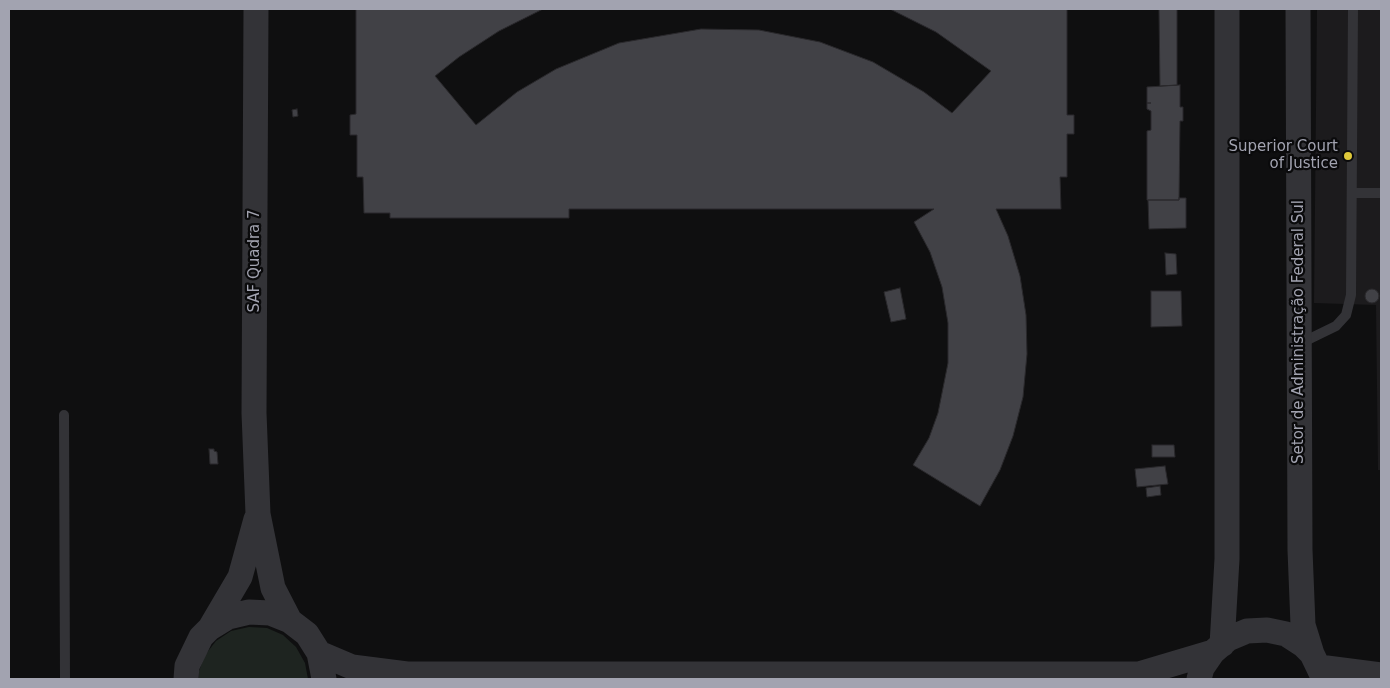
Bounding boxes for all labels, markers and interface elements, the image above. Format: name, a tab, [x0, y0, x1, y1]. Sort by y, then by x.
place label: Superior Court of Justice	[1229, 138, 1338, 173]
marker: Superior Court of Justice	[1342, 150, 1354, 162]
street label: Setor de Administração Federal Sul	[1290, 200, 1308, 464]
street label: SAF Quadra 7	[246, 209, 264, 313]

